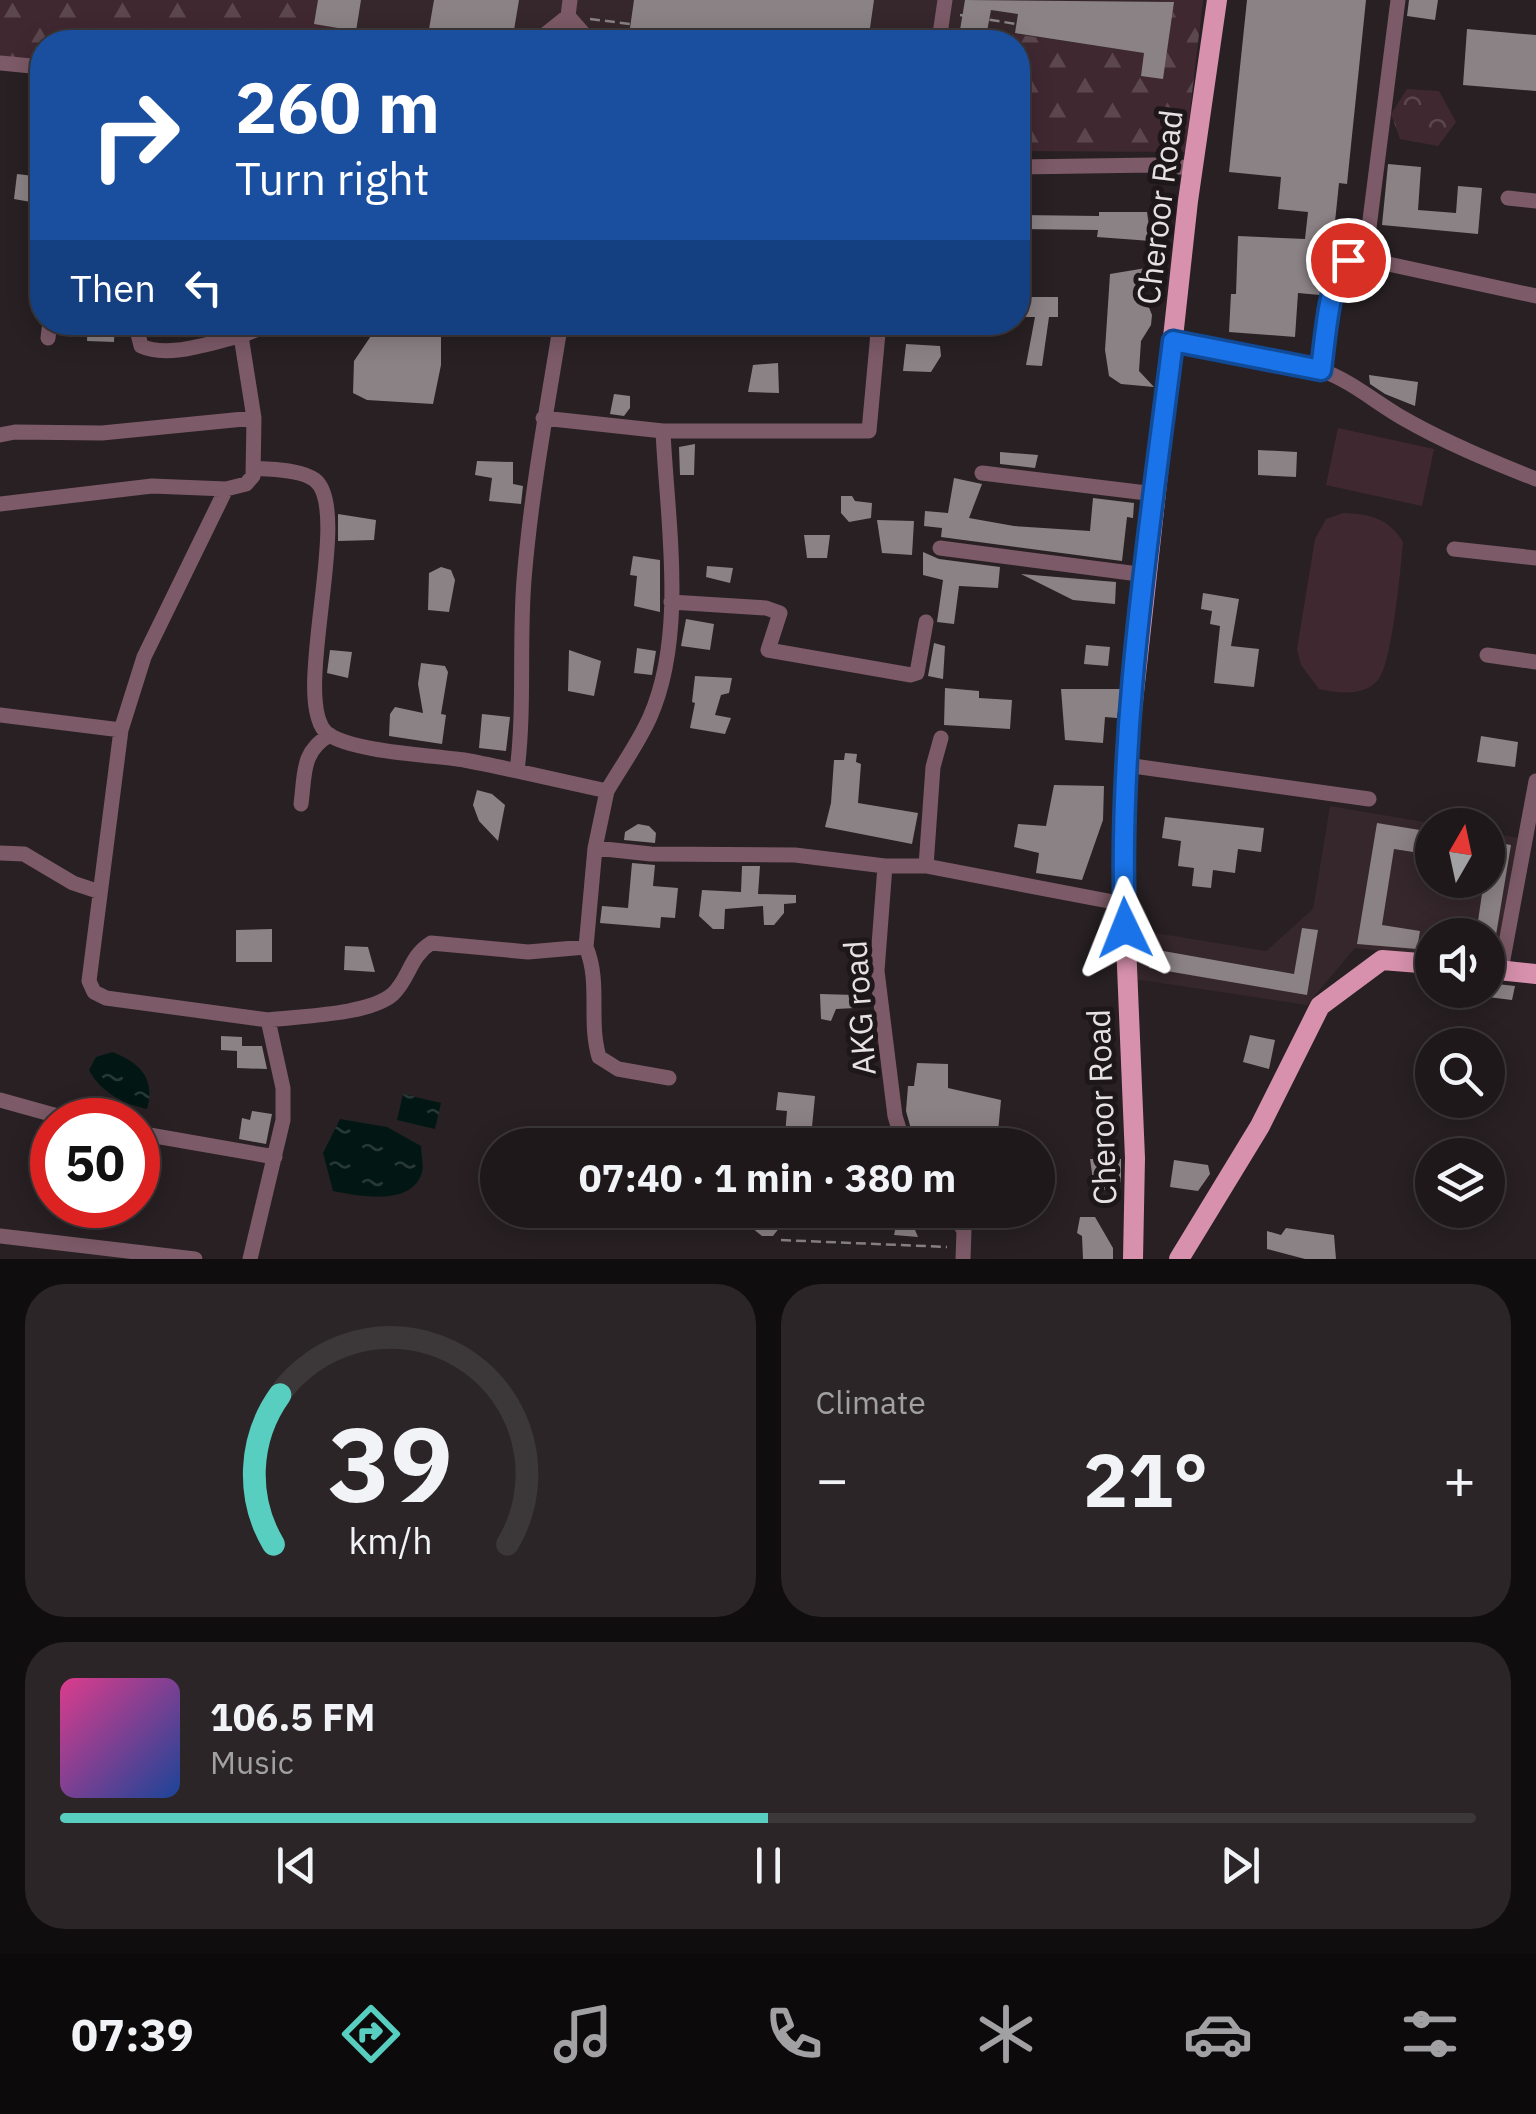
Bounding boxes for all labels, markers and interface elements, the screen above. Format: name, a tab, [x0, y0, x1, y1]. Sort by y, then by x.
text: 260 m	[235, 61, 440, 152]
icon: right	[70, 70, 200, 200]
street label: Cheroor Road	[1126, 107, 1192, 307]
text: Turn right	[235, 149, 430, 207]
pin	[1306, 218, 1391, 303]
icon: arrive	[1321, 233, 1376, 288]
icon: left	[176, 260, 231, 315]
text: Then	[70, 263, 156, 312]
north arrow	[1415, 808, 1505, 898]
map controls	[1415, 808, 1505, 1228]
position arrow	[1073, 876, 1177, 980]
button: sound	[1415, 918, 1505, 1008]
street label: AKG road	[833, 939, 885, 1077]
street label: Cheroor Road	[1077, 1008, 1125, 1206]
button: search	[1415, 1028, 1505, 1118]
speed limit sign: 50	[30, 1098, 160, 1228]
button: layers	[1415, 1138, 1505, 1228]
text: 07:40 · 1 min · 380 m	[579, 1153, 956, 1202]
text: Climate	[816, 1381, 926, 1423]
text: 39	[328, 1395, 453, 1531]
text: 21°	[1083, 1430, 1208, 1528]
text: −	[816, 1443, 849, 1514]
text: +	[1443, 1443, 1476, 1514]
text: km/h	[348, 1517, 432, 1564]
text: 106.5 FM	[210, 1692, 375, 1741]
text: Music	[210, 1741, 294, 1783]
icon: previous	[269, 1838, 324, 1893]
icon: pause	[741, 1838, 796, 1893]
icon: next	[1213, 1838, 1268, 1893]
icon: directions	[336, 1999, 406, 2069]
icon: music	[548, 1999, 618, 2069]
icon: phone	[759, 1999, 829, 2069]
icon: climate	[971, 1999, 1041, 2069]
icon: car	[1183, 1999, 1253, 2069]
icon: filters	[1395, 1999, 1465, 2069]
text: 07:39	[71, 2005, 194, 2063]

